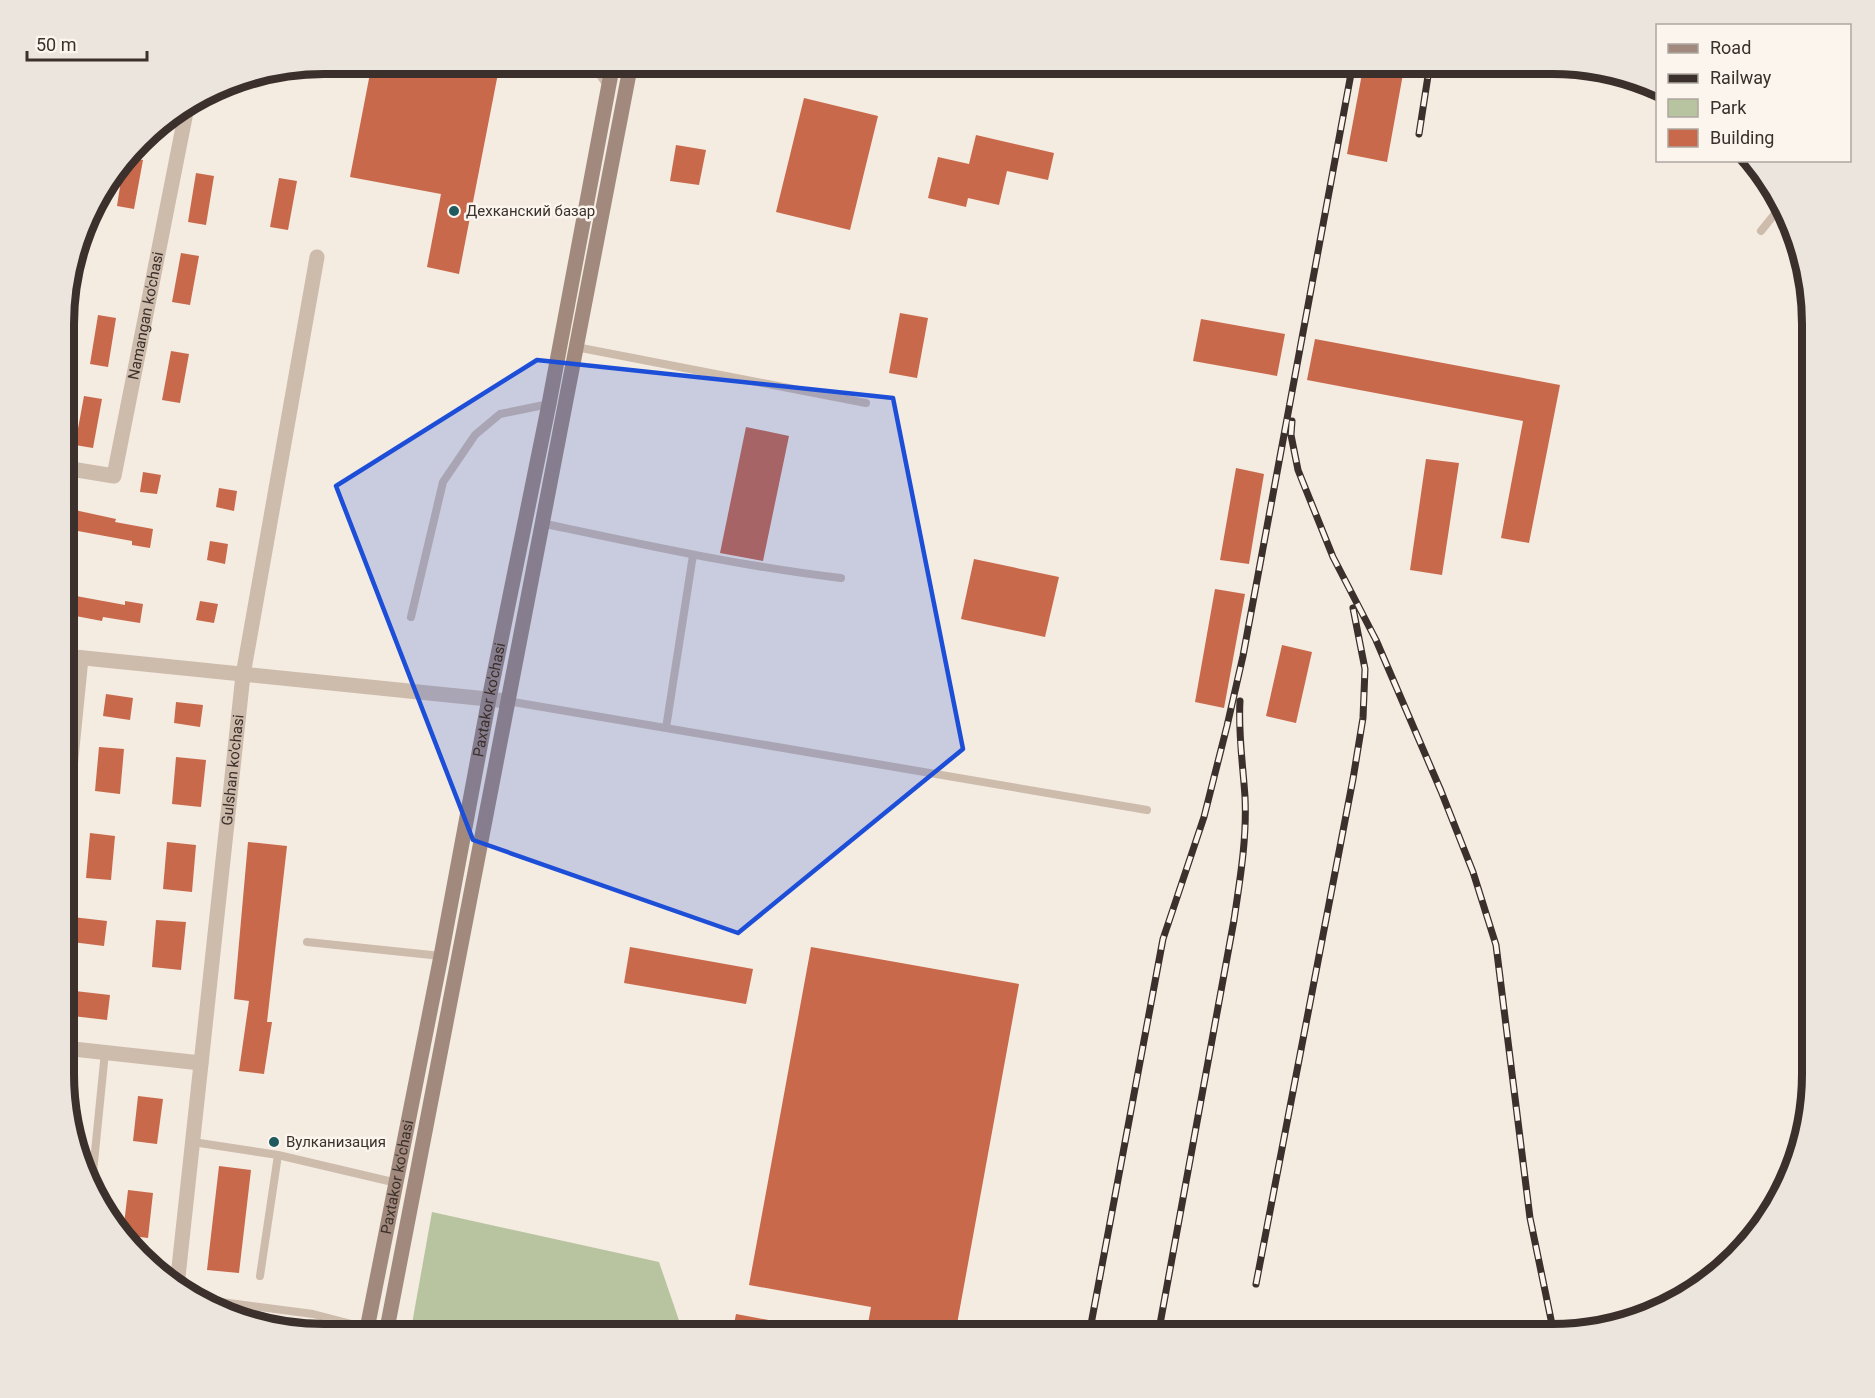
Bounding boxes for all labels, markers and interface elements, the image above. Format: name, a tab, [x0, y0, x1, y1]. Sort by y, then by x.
scale bar	[27, 24, 147, 62]
legend	[1656, 24, 1851, 162]
text: 50 m	[36, 34, 76, 55]
text: Road	[1710, 37, 1751, 58]
text: Railway	[1710, 67, 1772, 88]
text: Park	[1710, 97, 1747, 118]
text: Building	[1710, 127, 1774, 148]
place label: Дехканский базар	[466, 202, 595, 220]
marker: Дехканский базар	[447, 204, 461, 218]
street label: Namangan ko'chasi	[124, 250, 167, 381]
street label: Paxtakor ko'chasi	[469, 641, 509, 759]
street label: Gulshan ko'chasi	[218, 714, 248, 826]
street label: Paxtakor ko'chasi	[377, 1118, 417, 1236]
place label: Вулканизация	[286, 1133, 386, 1151]
marker: Вулканизация	[267, 1135, 281, 1149]

